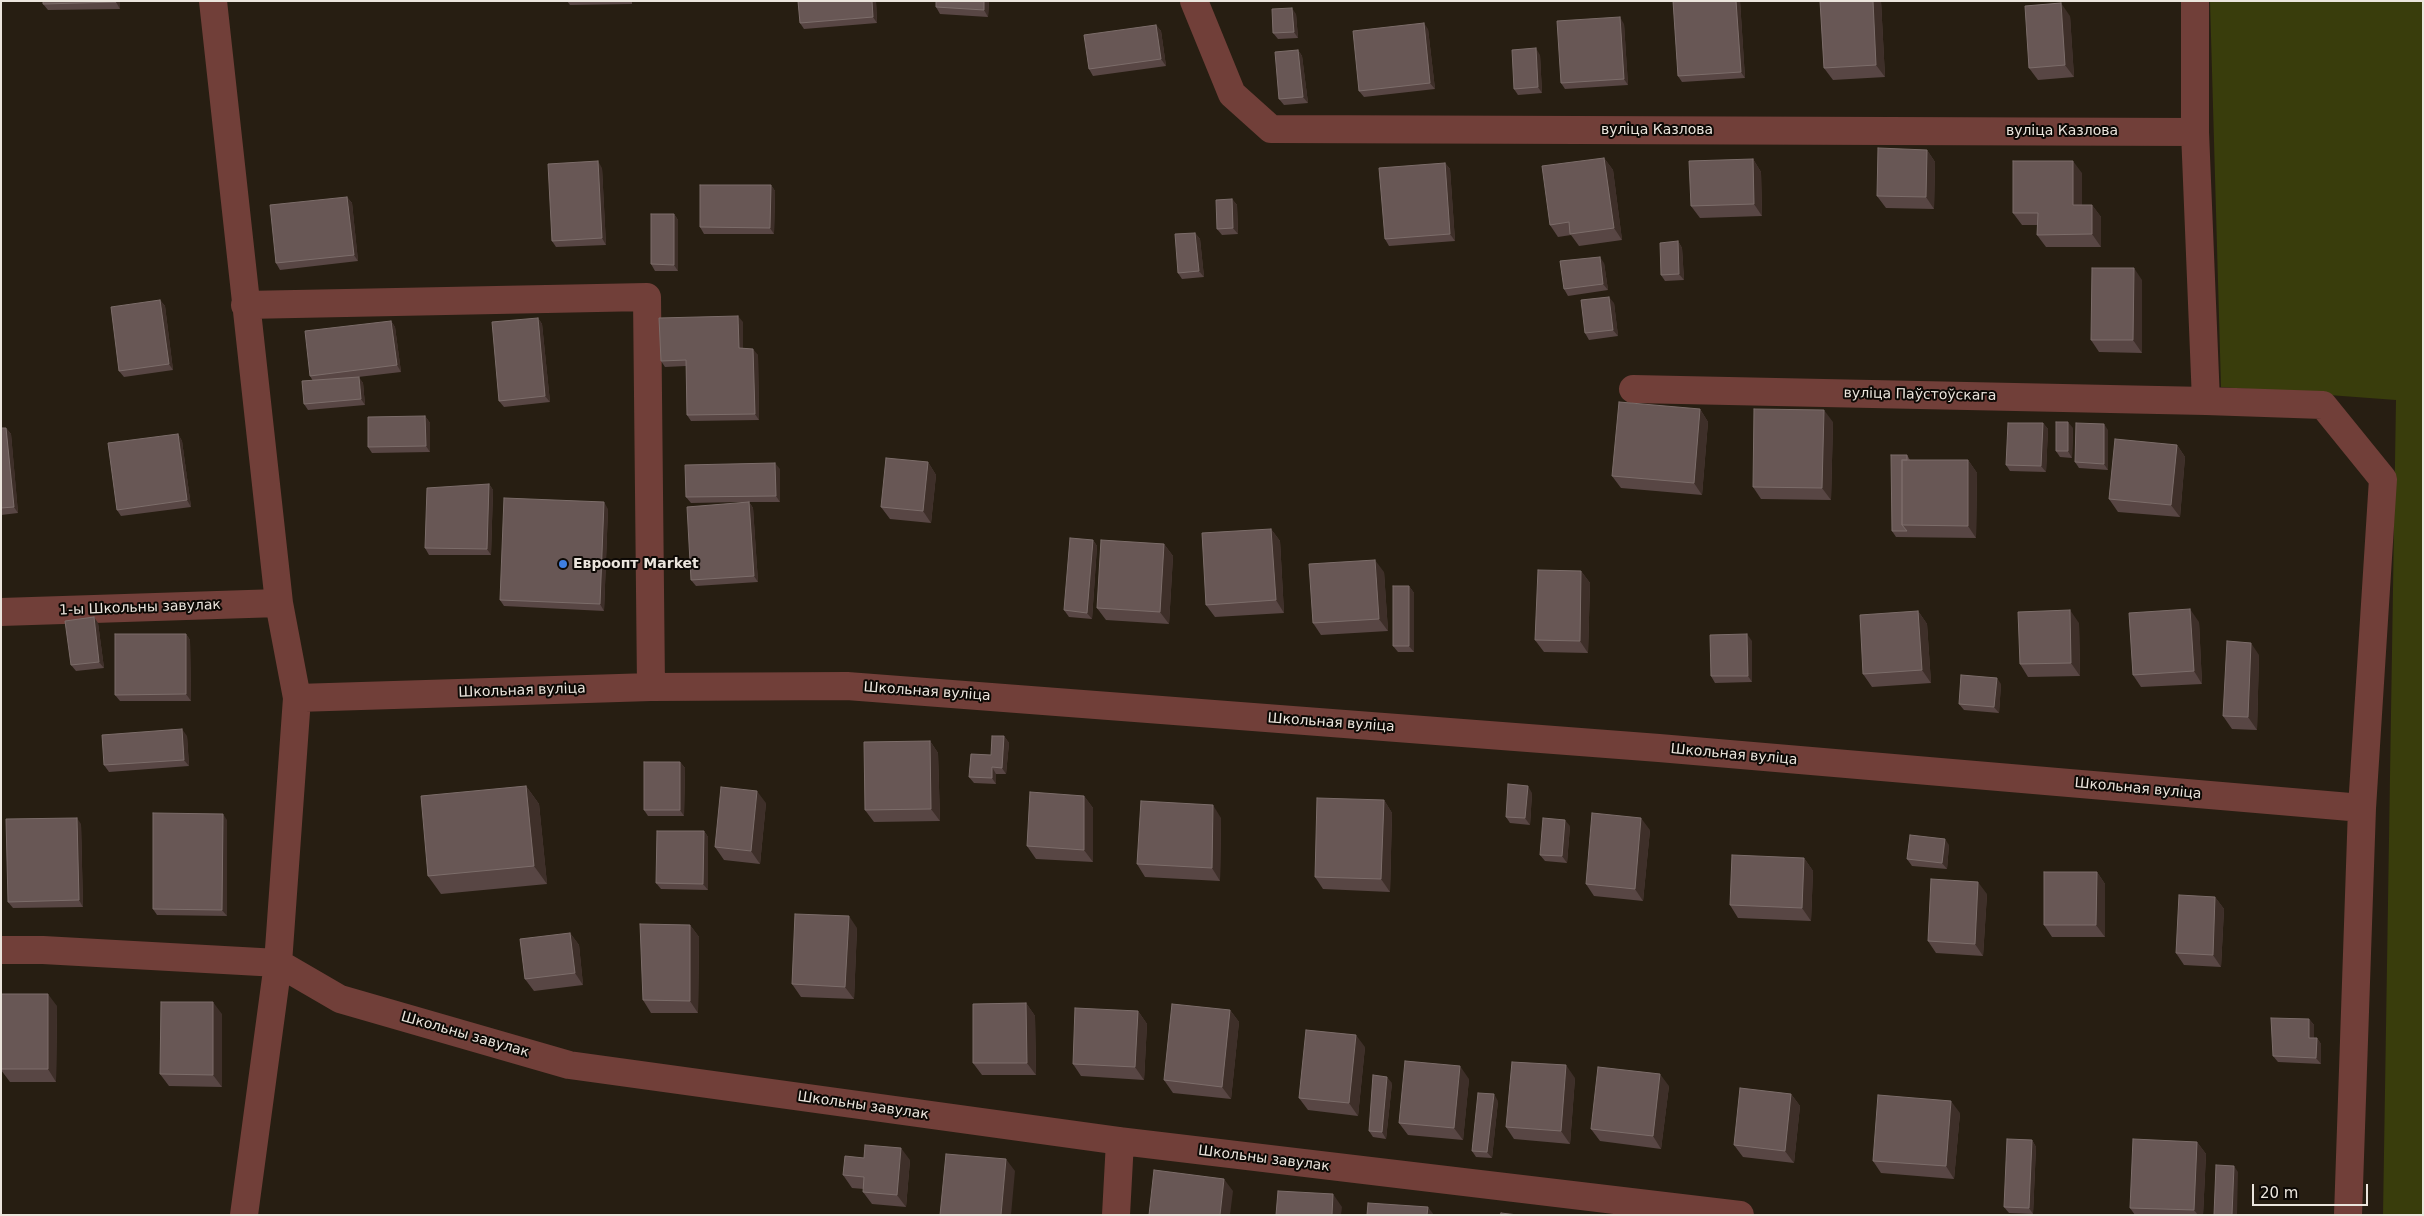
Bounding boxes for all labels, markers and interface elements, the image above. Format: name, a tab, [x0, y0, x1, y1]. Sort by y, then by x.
street label: вуліца Казлова	[1601, 122, 1713, 138]
street label: вуліца Казлова	[2006, 123, 2118, 139]
street label: вуліца Паўстоўскага	[1844, 385, 1996, 405]
place label: Евроопт Market	[573, 556, 699, 572]
marker: Евроопт Market	[557, 558, 569, 570]
street label: 1-ы Школьны завулак	[59, 597, 221, 619]
street label: Школьная вуліца	[863, 679, 991, 705]
street label: Школьная вуліца	[458, 680, 586, 702]
street label: Школьная вуліца	[1267, 710, 1395, 736]
street label: Школьная вуліца	[1670, 741, 1798, 769]
street label: Школьная вуліца	[2074, 775, 2202, 803]
street label: Школьны завулак	[399, 1009, 531, 1061]
street label: Школьны завулак	[796, 1088, 930, 1124]
street label: Школьны завулак	[1197, 1143, 1331, 1175]
scale bar	[2254, 1174, 2370, 1206]
text: 20 m	[2260, 1184, 2298, 1202]

